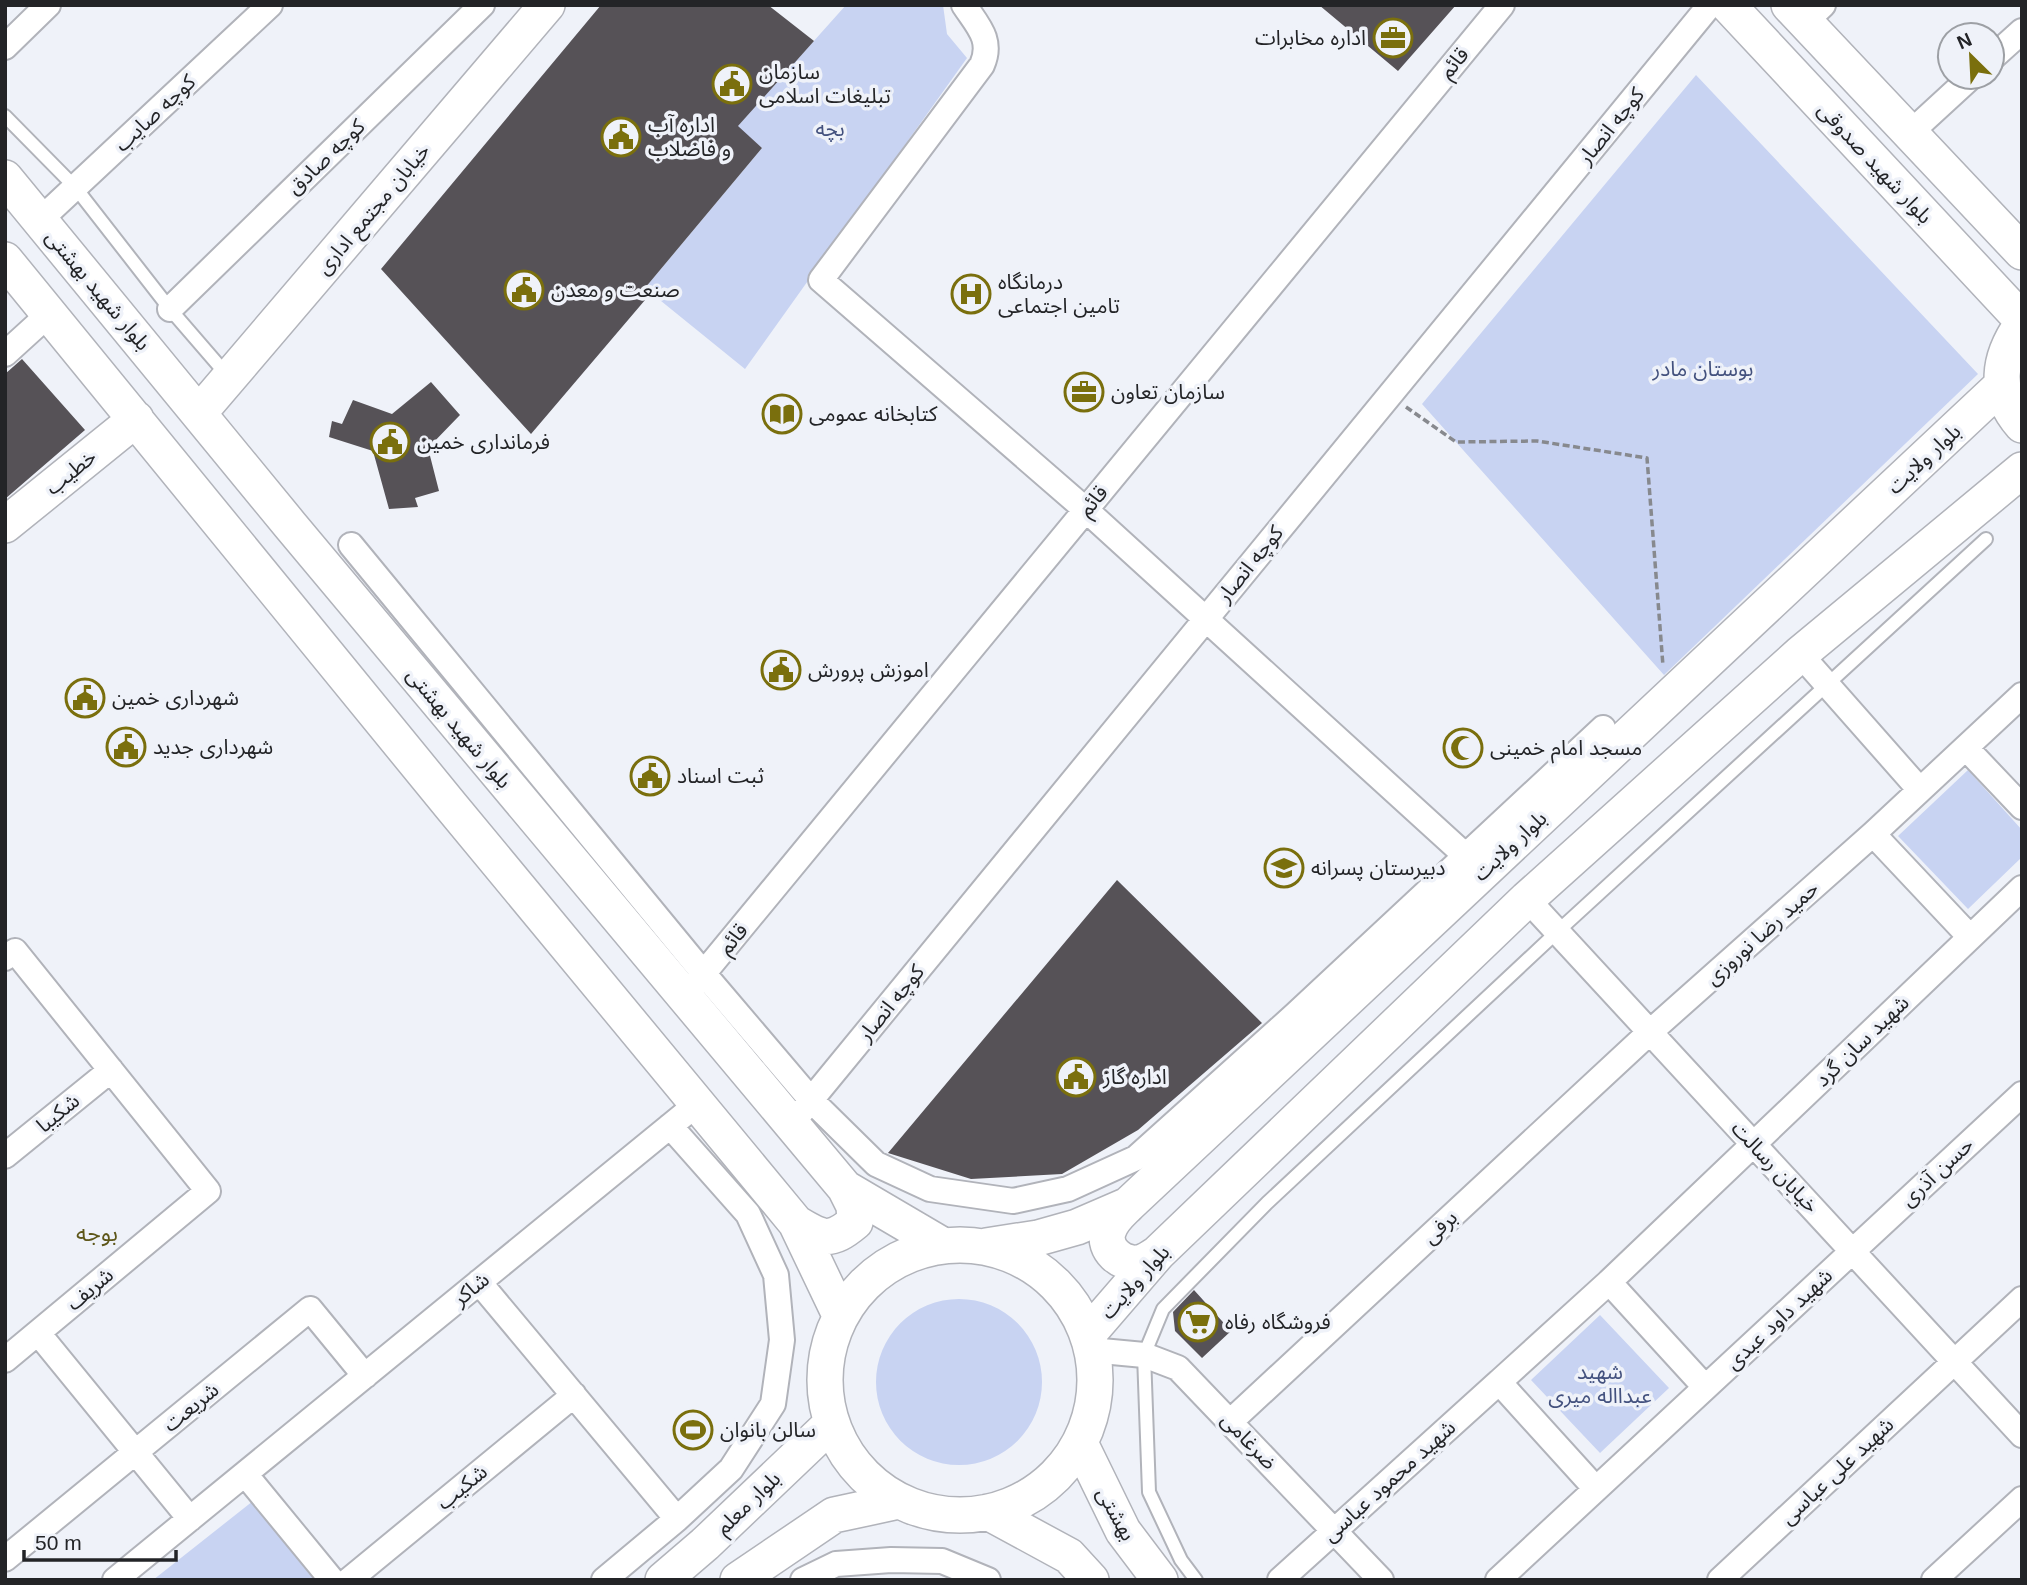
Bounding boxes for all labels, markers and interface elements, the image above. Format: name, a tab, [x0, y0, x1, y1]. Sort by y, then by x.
office icon: اداره مخابرات	[1372, 17, 1414, 59]
north arrow	[1936, 21, 2006, 91]
place label: اداره مخابرات	[1255, 26, 1366, 50]
text: N	[1954, 29, 1975, 53]
street label: قائم	[1434, 43, 1476, 85]
place label: سازمان تبلیغات اسلامی	[759, 60, 891, 108]
public building icon: سازمان تبلیغات اسلامی	[711, 63, 753, 105]
street label: کوچه صایب	[110, 69, 201, 157]
street label: کوچه انصار	[1572, 83, 1650, 171]
street label: بلوار شهید صدوقی	[1813, 98, 1937, 228]
place label: اداره آب و فاضلاب	[648, 113, 731, 161]
street label: کوچه صادق	[282, 114, 371, 201]
public building icon: اداره آب و فاضلاب	[600, 116, 642, 158]
park label: بچه	[815, 117, 845, 142]
street label: خیابان مجتمع اداری	[311, 139, 437, 281]
street label: بلوار شهید بهشتی	[41, 225, 155, 355]
public building icon: صنعت و معدن	[503, 269, 545, 311]
place label: درمانگاه تامین اجتماعی	[998, 270, 1120, 318]
hospital icon: درمانگاه تامین اجتماعی	[950, 273, 992, 315]
place label: صنعت و معدن	[551, 278, 680, 302]
park label: بوستان مادر	[1651, 357, 1754, 381]
office icon: سازمان تعاون	[1063, 371, 1105, 413]
place label: سازمان تعاون	[1111, 380, 1225, 404]
library icon: کتابخانه عمومی	[761, 393, 803, 435]
place label: کتابخانه عمومی	[809, 402, 938, 426]
street label: بلوار ولایت	[1882, 419, 1966, 499]
public building icon: فرمانداری خمین	[369, 421, 411, 463]
place label: فرمانداری خمین	[417, 430, 550, 454]
street label: خطیب	[41, 444, 101, 499]
street label: قائم	[1073, 481, 1115, 523]
street label: کوچه انصار	[1211, 521, 1289, 609]
public building icon: اموزش پرورش	[760, 649, 802, 691]
place label: اموزش پرورش	[808, 658, 929, 683]
street label: بلوار شهید بهشتی	[402, 663, 516, 793]
public building icon: شهرداری خمین	[64, 677, 106, 719]
place label: شهرداری خمین	[112, 686, 239, 710]
public building icon: شهرداری جدید	[105, 726, 147, 768]
mosque icon: مسجد امام خمینی	[1442, 727, 1484, 769]
place label: شهرداری جدید	[153, 735, 273, 759]
place label: مسجد امام خمینی	[1490, 736, 1642, 764]
public building icon: ثبت اسناد	[629, 755, 671, 797]
place label: ثبت اسناد	[677, 764, 764, 787]
street label: بلوار ولایت	[1468, 806, 1552, 886]
school or university icon: دبیرستان پسرانه	[1263, 847, 1305, 889]
place label: دبیرستان پسرانه	[1311, 856, 1446, 881]
street label: حمید رضا نوروزی	[1701, 876, 1823, 990]
street label: قائم	[713, 919, 755, 961]
street label: کوچه انصار	[852, 960, 930, 1048]
street label: شهید سان گرد	[1810, 990, 1914, 1092]
public building icon: اداره گاز	[1055, 1056, 1097, 1098]
place label: اداره گاز	[1102, 1065, 1167, 1089]
street label: شکیبا	[32, 1088, 84, 1137]
street label: خیابان رسالت	[1727, 1116, 1823, 1218]
street label: حسن آذری	[1896, 1133, 1978, 1211]
street label: برفی	[1418, 1205, 1462, 1249]
district label: بوجه	[76, 1220, 118, 1247]
street label: بلوار ولایت	[1096, 1240, 1174, 1324]
street label: شریف	[62, 1263, 118, 1315]
street label: شهید داود عبدی	[1721, 1263, 1837, 1375]
street label: شاکر	[447, 1267, 494, 1311]
supermarket icon: فروشگاه رفاه	[1177, 1301, 1219, 1343]
place label: فروشگاه رفاه	[1225, 1310, 1331, 1334]
park label: شهید عبدااله میری	[1548, 1360, 1652, 1408]
street label: شریعت	[158, 1377, 224, 1437]
street label: ضرغامی	[1216, 1408, 1282, 1475]
sports icon: سالن بانوان	[672, 1409, 714, 1451]
street label: شهید علی عباسی	[1775, 1412, 1899, 1530]
street label: شهید محمود عباسی	[1318, 1415, 1460, 1547]
place label: سالن بانوان	[720, 1418, 816, 1442]
street label: شکیب	[432, 1459, 492, 1514]
street label: بلوار معلم	[711, 1466, 787, 1542]
street label: بهشتی	[1092, 1483, 1140, 1545]
scale bar	[24, 1518, 177, 1562]
text: 50 m	[35, 1531, 82, 1554]

